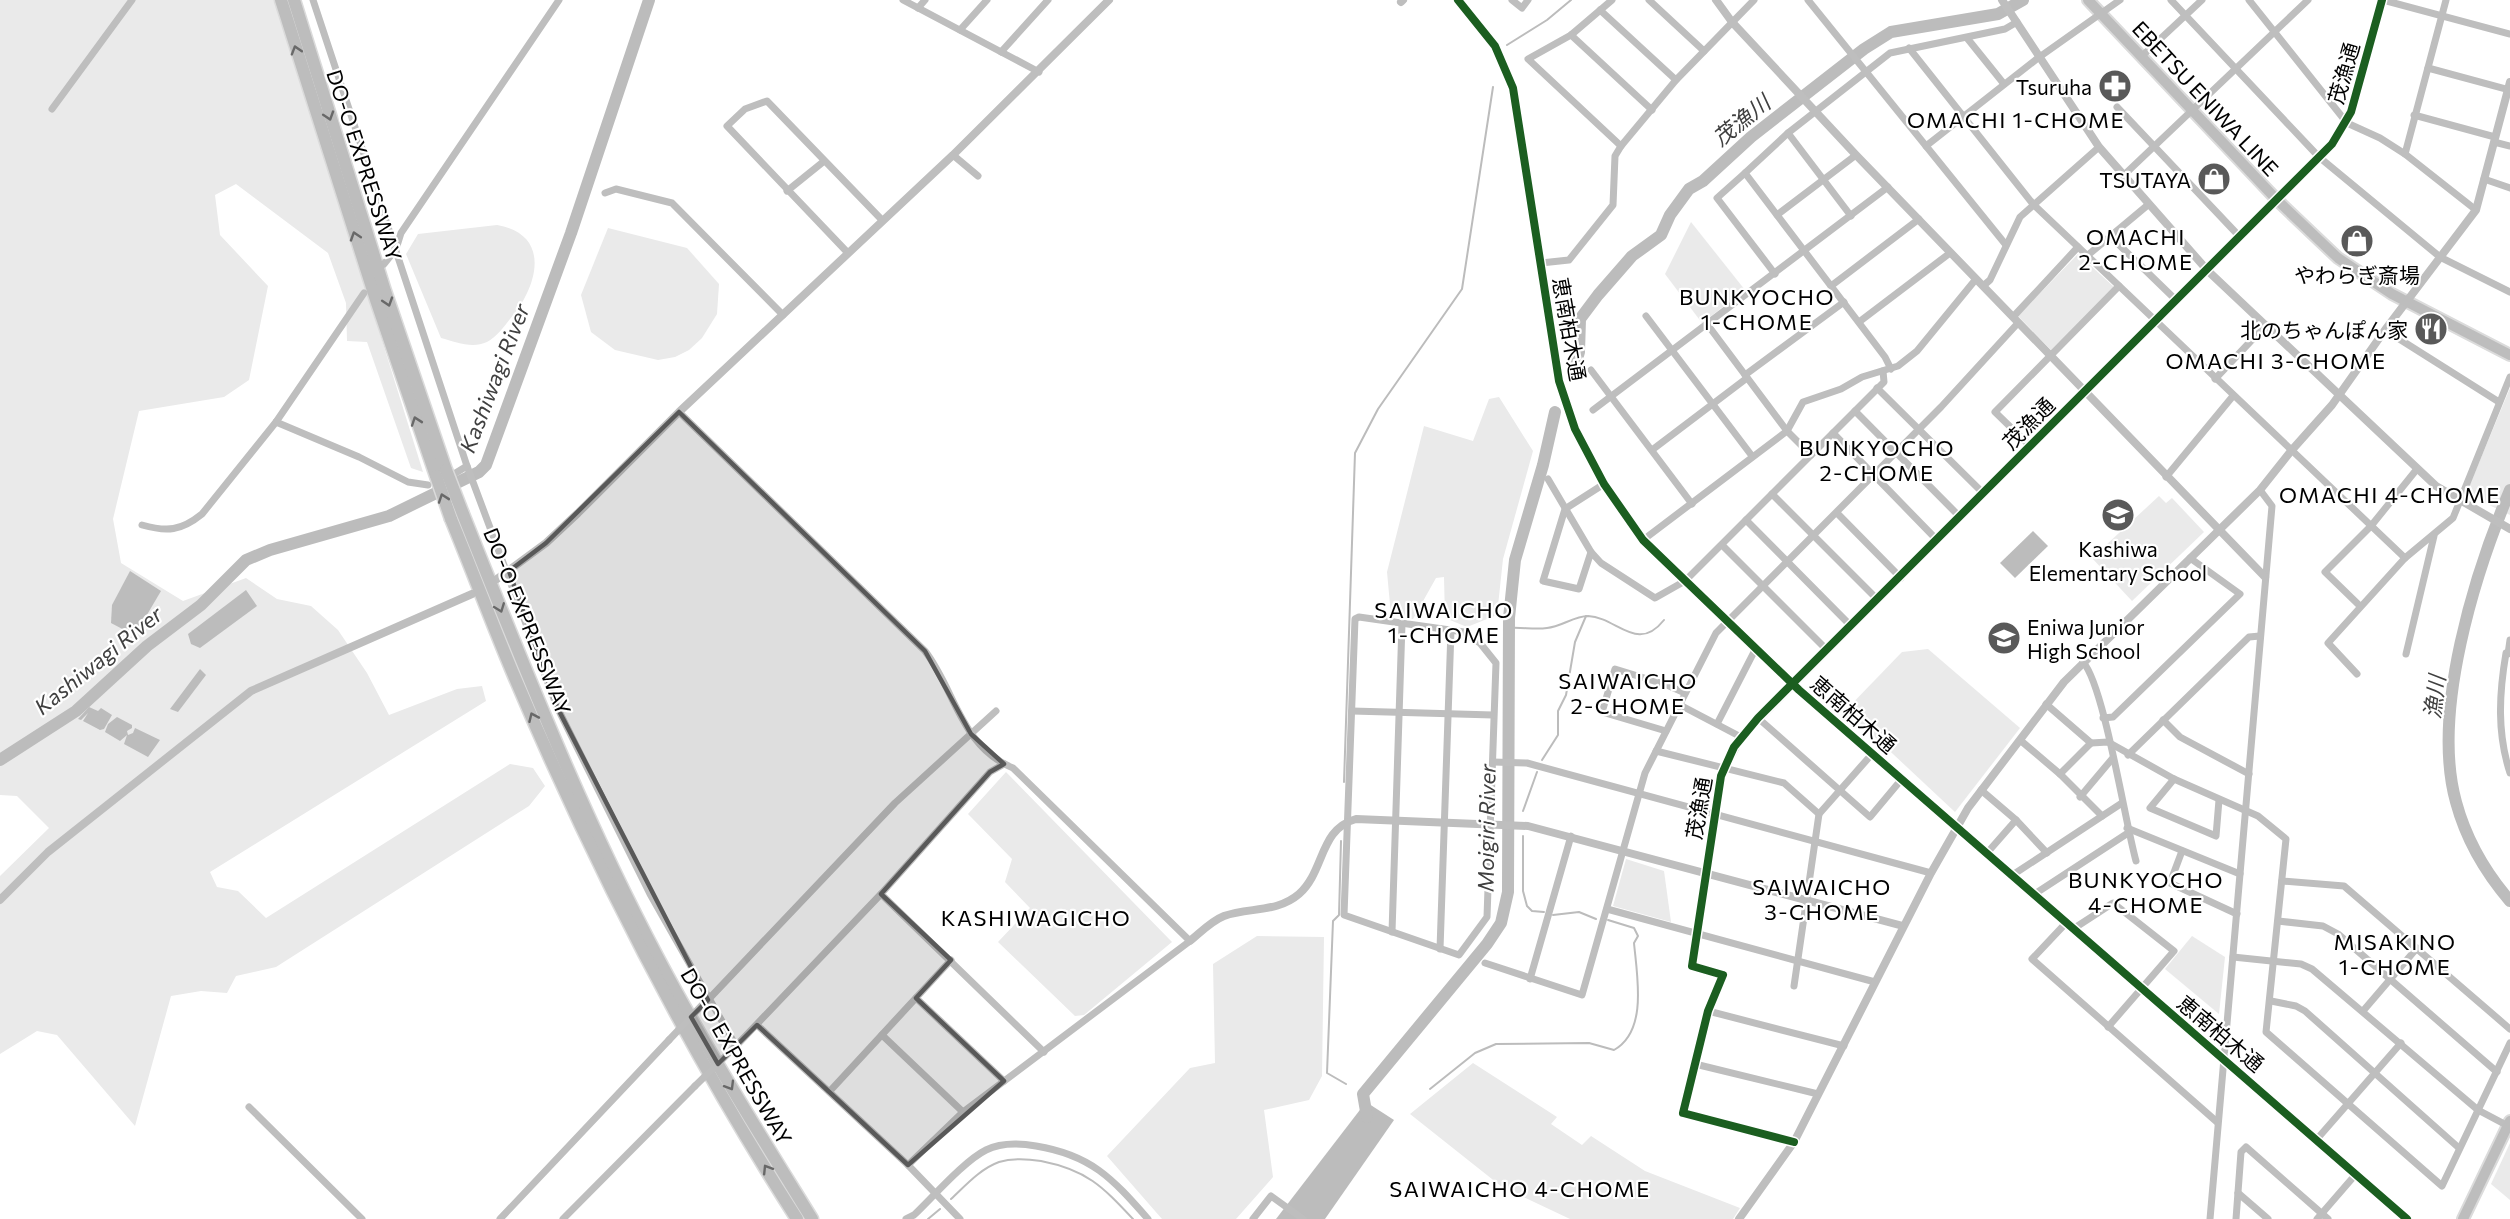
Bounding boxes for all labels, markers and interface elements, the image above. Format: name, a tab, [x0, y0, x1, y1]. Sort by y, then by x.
street label: EBETSU ENIWA LINE	[2128, 15, 2284, 181]
street label: 茂漁通	[2322, 39, 2364, 107]
one-way arrow	[291, 45, 303, 56]
street label: DO-O EXPRESSWAY	[322, 66, 408, 264]
pharmacy icon: Tsuruha	[2097, 68, 2133, 104]
place label: Tsuruha	[2016, 74, 2092, 99]
water label: 茂漁川	[1707, 87, 1777, 151]
district label: OMACHI 1-CHOME	[1907, 106, 2125, 133]
one-way arrow	[322, 110, 334, 121]
shop icon: TSUTAYA	[2196, 161, 2232, 197]
place label: TSUTAYA	[2099, 167, 2191, 192]
district label: OMACHI 2-CHOME	[2078, 223, 2194, 275]
shop icon: やわらぎ斎場	[2339, 223, 2375, 259]
one-way arrow	[350, 231, 362, 242]
place label: やわらぎ斎場	[2294, 262, 2420, 287]
street label: 恵南柏木通	[1549, 275, 1591, 383]
district label: BUNKYOCHO 1-CHOME	[1679, 283, 1835, 335]
one-way arrow	[381, 296, 394, 307]
water label: Kashiwagi River	[453, 299, 535, 456]
restaurant icon: 北のちゃんぽん家	[2413, 311, 2449, 347]
place label: 北のちゃんぽん家	[2240, 317, 2408, 342]
district label: OMACHI 3-CHOME	[2165, 347, 2387, 374]
street label: 茂漁通	[1997, 392, 2059, 454]
one-way arrow	[411, 416, 424, 427]
district label: BUNKYOCHO 2-CHOME	[1799, 434, 1955, 486]
district label: OMACHI 4-CHOME	[2279, 481, 2501, 508]
one-way arrow	[438, 493, 451, 504]
school or university icon: Kashiwa Elementary School	[2100, 497, 2136, 533]
street label: DO-O EXPRESSWAY	[479, 524, 577, 718]
place label: Kashiwa Elementary School	[2029, 536, 2207, 585]
district label: SAIWAICHO 1-CHOME	[1374, 596, 1514, 648]
water label: Kashiwagi River	[28, 599, 168, 720]
one-way arrow	[493, 602, 505, 613]
place label: Eniwa Junior High School	[2027, 614, 2145, 663]
school or university icon: Eniwa Junior High School	[1986, 620, 2022, 656]
district label: SAIWAICHO 2-CHOME	[1558, 667, 1698, 719]
street label: 恵南柏木通	[1806, 670, 1902, 758]
water label: 漁川	[2418, 672, 2450, 720]
one-way arrow	[528, 712, 540, 723]
water label: Moigiri River	[1471, 763, 1501, 892]
street label: 茂漁通	[1680, 775, 1716, 841]
district label: BUNKYOCHO 4-CHOME	[2068, 866, 2224, 918]
district label: SAIWAICHO 3-CHOME	[1752, 873, 1892, 925]
district label: KASHIWAGICHO	[941, 904, 1131, 931]
district label: MISAKINO 1-CHOME	[2334, 928, 2456, 980]
street label: DO-O EXPRESSWAY	[676, 963, 798, 1149]
street label: 恵南柏木通	[2173, 990, 2269, 1076]
one-way arrow	[723, 1080, 735, 1090]
one-way arrow	[762, 1165, 774, 1175]
district label: SAIWAICHO 4-CHOME	[1389, 1175, 1651, 1202]

